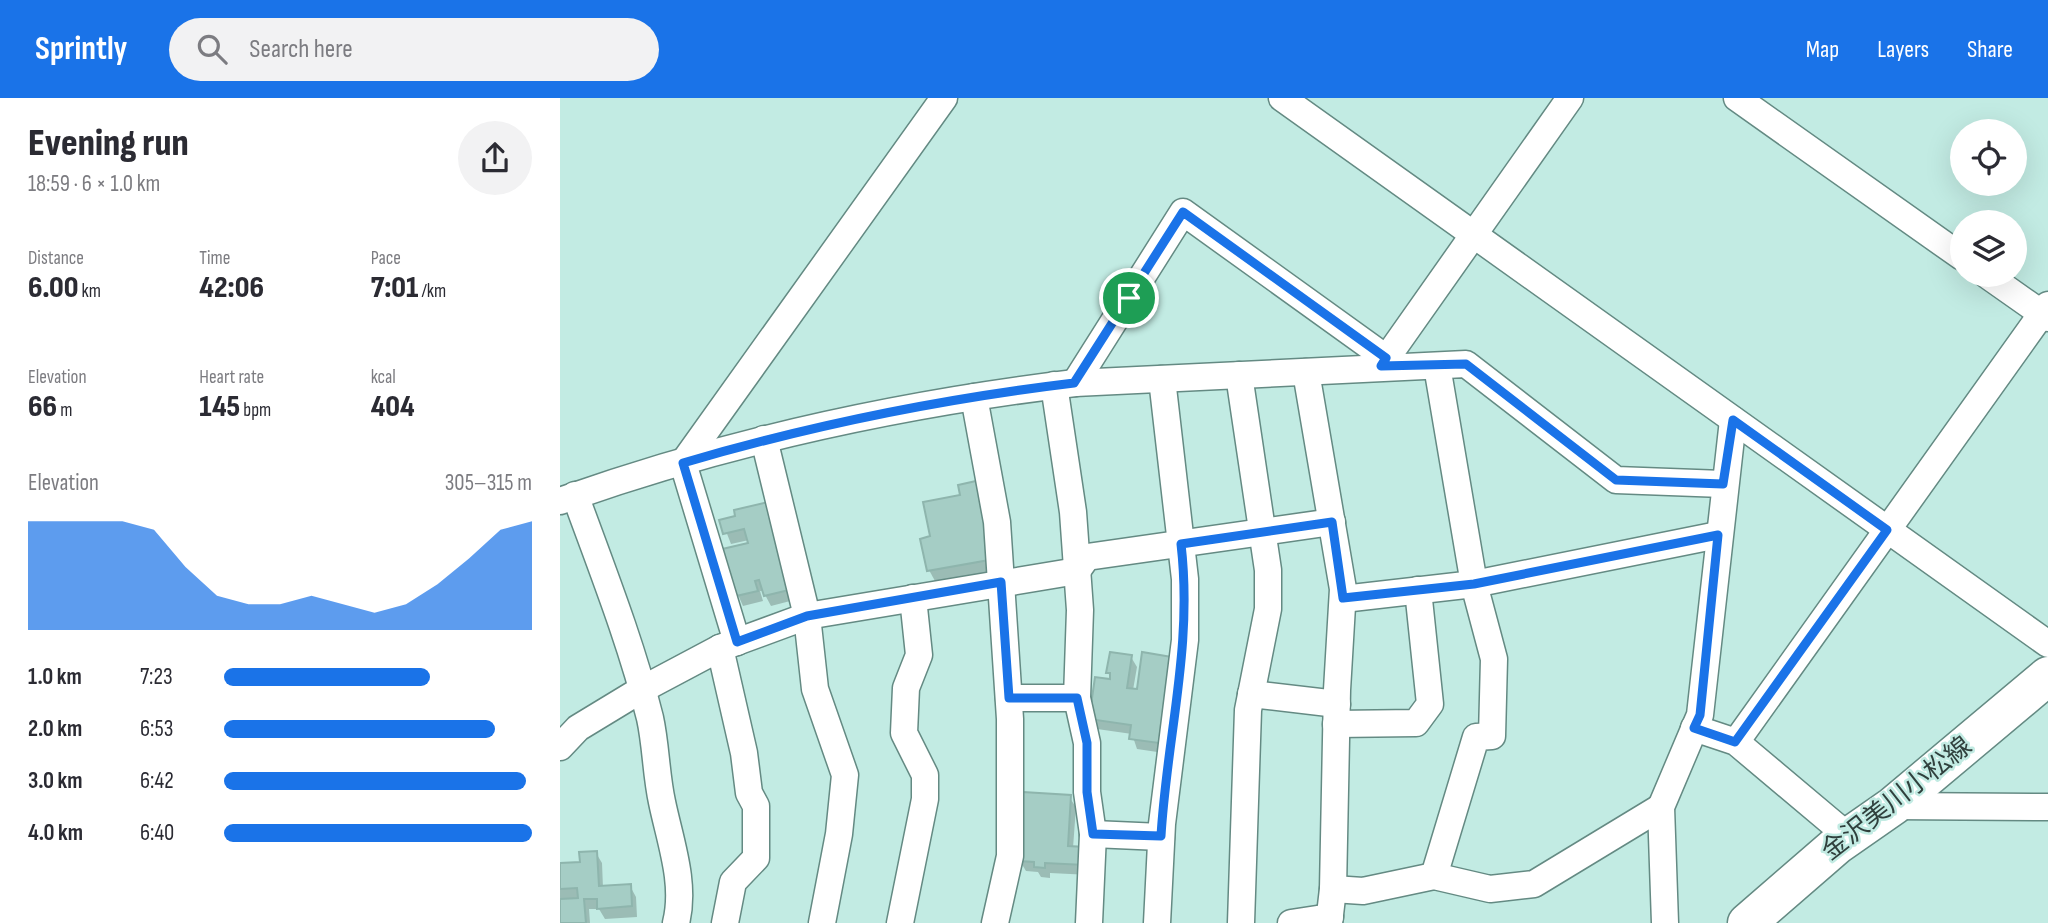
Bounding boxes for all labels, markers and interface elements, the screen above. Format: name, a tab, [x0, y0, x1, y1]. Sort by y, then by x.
search box	[169, 18, 659, 81]
text: Sprintly	[35, 29, 127, 69]
icon: search	[193, 30, 231, 68]
text: Search here	[249, 34, 353, 65]
text: Map	[1806, 35, 1839, 64]
text: Layers	[1877, 35, 1929, 64]
text: Share	[1967, 35, 2013, 64]
map controls	[1950, 119, 2027, 287]
button: locate	[1950, 119, 2027, 196]
text: Evening run	[28, 121, 189, 166]
button: share	[458, 121, 532, 195]
text: 18:59 · 6 × 1.0 km	[28, 170, 160, 198]
button: layers	[1950, 210, 2027, 287]
text: Distance	[28, 247, 84, 270]
text: Time	[199, 247, 230, 270]
text: Pace	[371, 247, 401, 270]
pin	[1099, 268, 1159, 328]
text: 6.00	[28, 270, 78, 306]
text: 42:06	[199, 270, 264, 306]
text: 7:01	[371, 270, 418, 306]
icon: arrive	[1110, 279, 1148, 317]
text: km	[78, 280, 101, 303]
text: /km	[418, 280, 446, 303]
text: Elevation	[28, 366, 87, 389]
text: Heart rate	[199, 366, 264, 389]
text: kcal	[371, 366, 396, 389]
text: 66	[28, 389, 57, 425]
text: 145	[199, 389, 240, 425]
text: 404	[371, 389, 415, 425]
text: m	[57, 399, 72, 422]
text: bpm	[240, 399, 271, 422]
text: Elevation	[28, 469, 99, 497]
text: 305–315 m	[445, 469, 532, 497]
text: 1.0 km	[28, 663, 82, 691]
text: 7:23	[140, 663, 173, 691]
text: 2.0 km	[28, 715, 82, 743]
text: 6:53	[140, 715, 173, 743]
street label: 金沢美川小松線	[1816, 731, 1978, 867]
text: 3.0 km	[28, 767, 83, 795]
text: 6:42	[140, 767, 174, 795]
text: 4.0 km	[28, 819, 83, 847]
text: 6:40	[140, 819, 174, 847]

